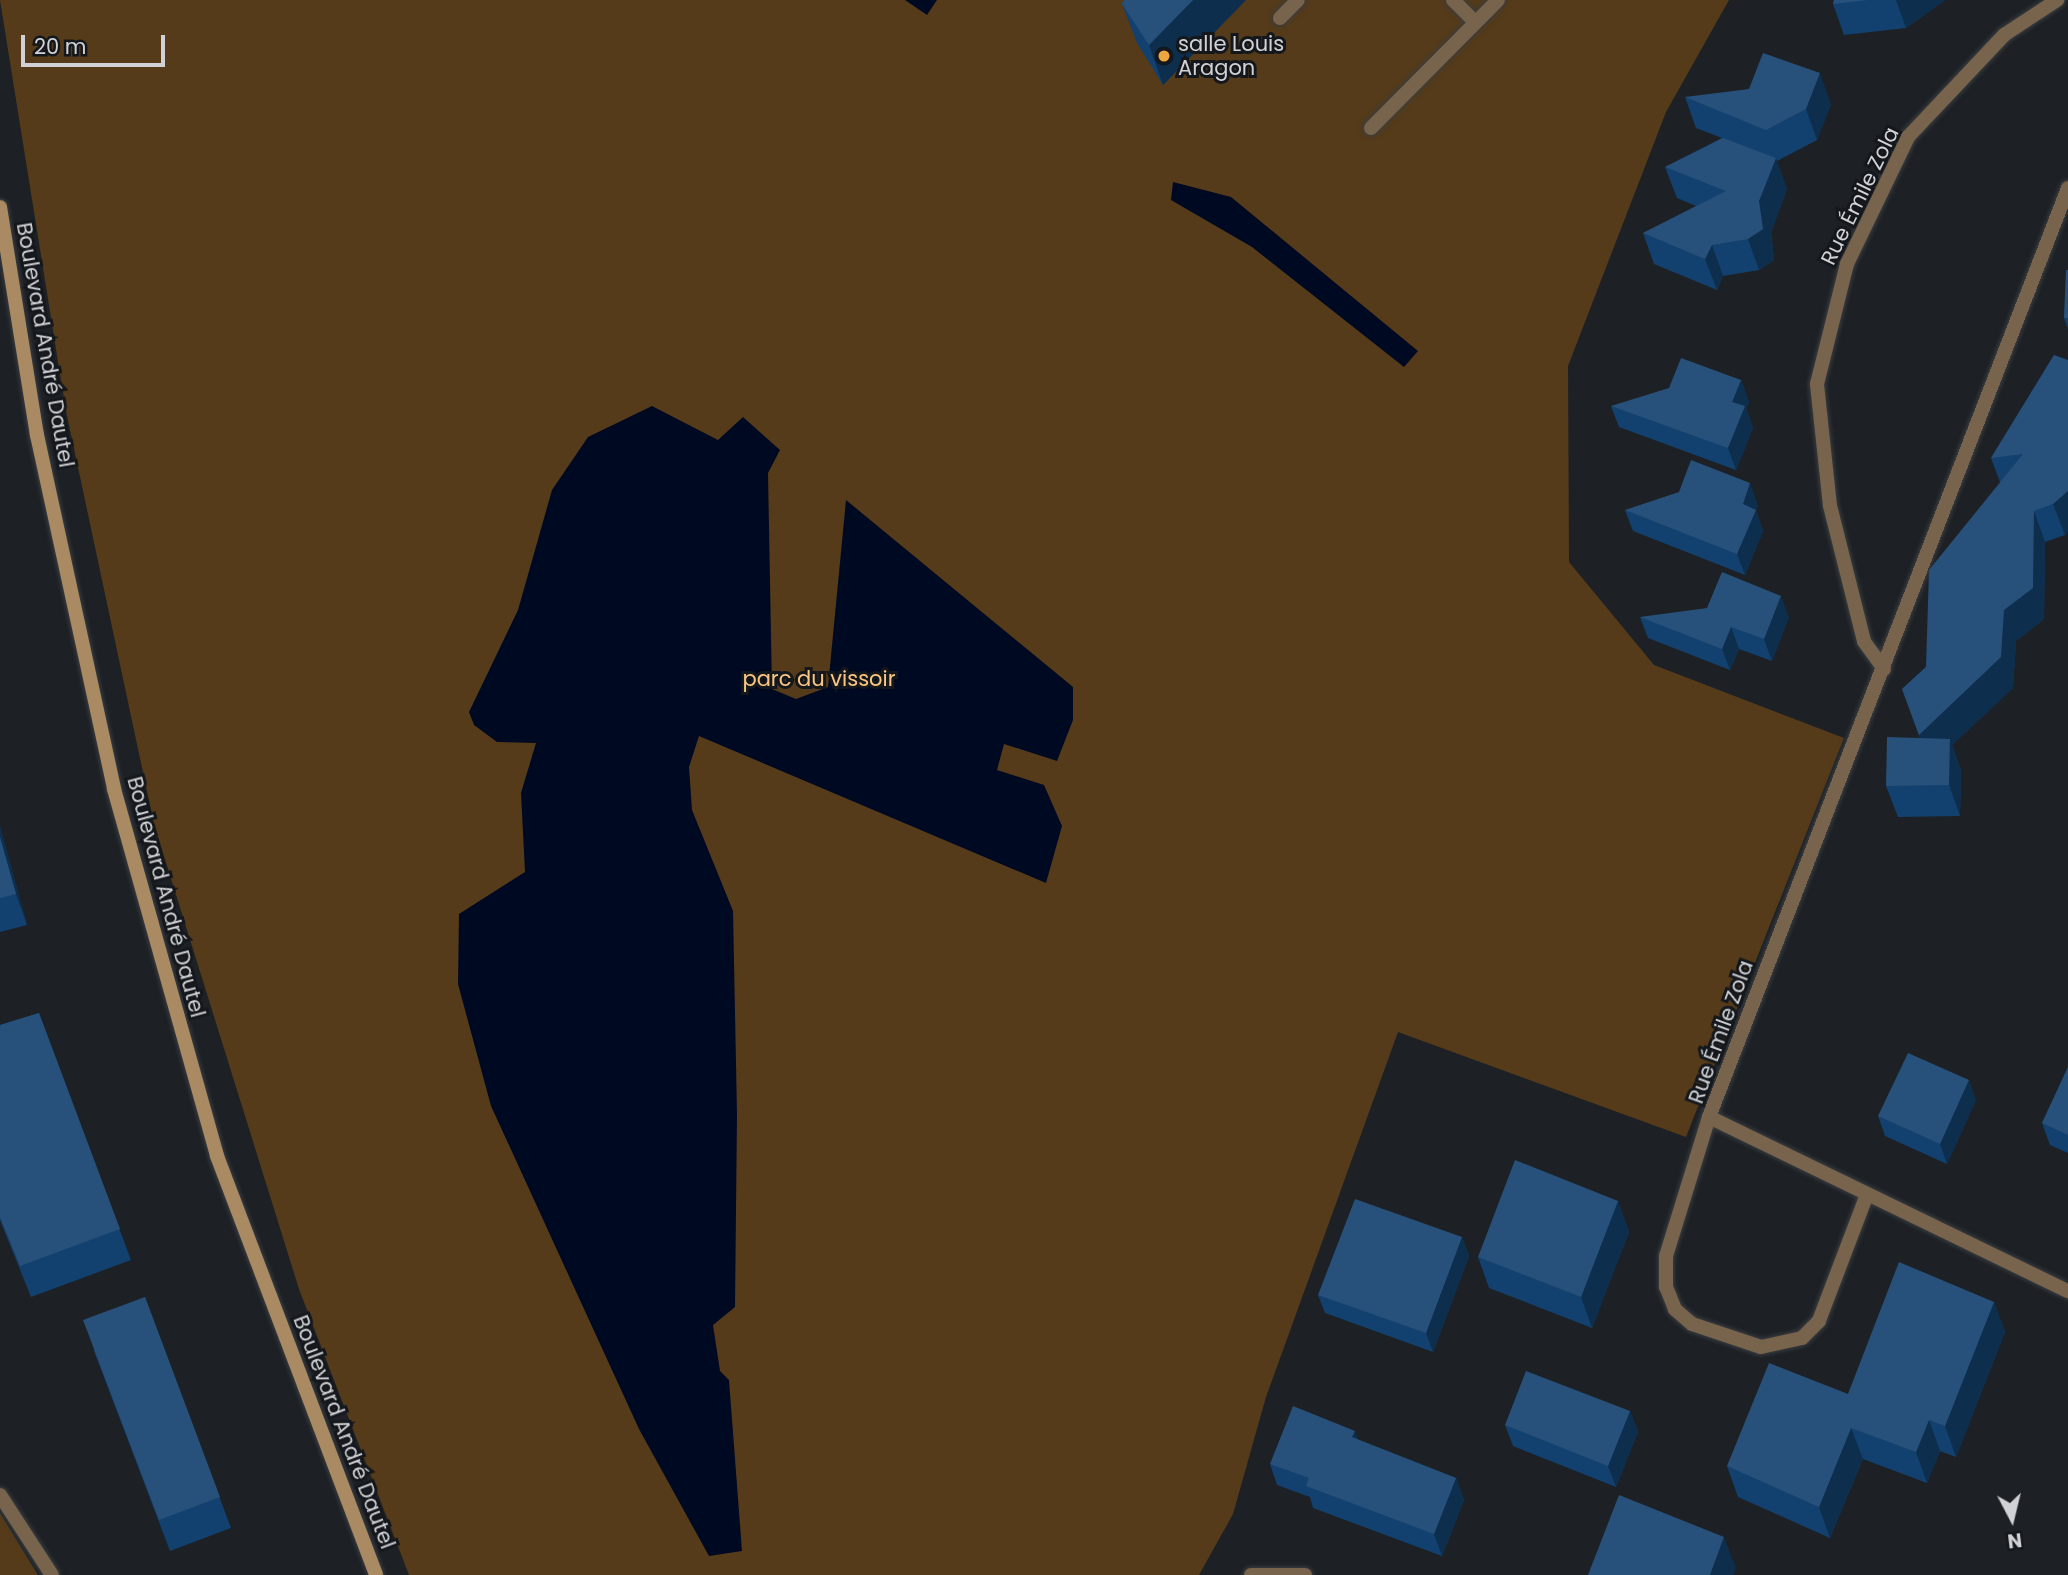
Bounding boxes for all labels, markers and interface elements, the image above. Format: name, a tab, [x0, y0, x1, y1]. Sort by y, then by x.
scale bar	[24, 21, 168, 65]
place label: salle Louis Aragon	[1178, 31, 1284, 81]
text: 20 m	[34, 32, 87, 61]
marker: salle Louis Aragon	[1156, 48, 1172, 64]
street label: Rue Émile Zola	[1816, 123, 1904, 269]
street label: Boulevard André Dautel	[11, 221, 79, 469]
park label: parc du vissoir	[742, 666, 896, 692]
street label: Boulevard André Dautel	[122, 774, 210, 1020]
street label: Rue Émile Zola	[1683, 957, 1759, 1107]
street label: Boulevard André Dautel	[288, 1312, 400, 1552]
north arrow	[1977, 1484, 2047, 1554]
text: N	[2006, 1526, 2023, 1555]

